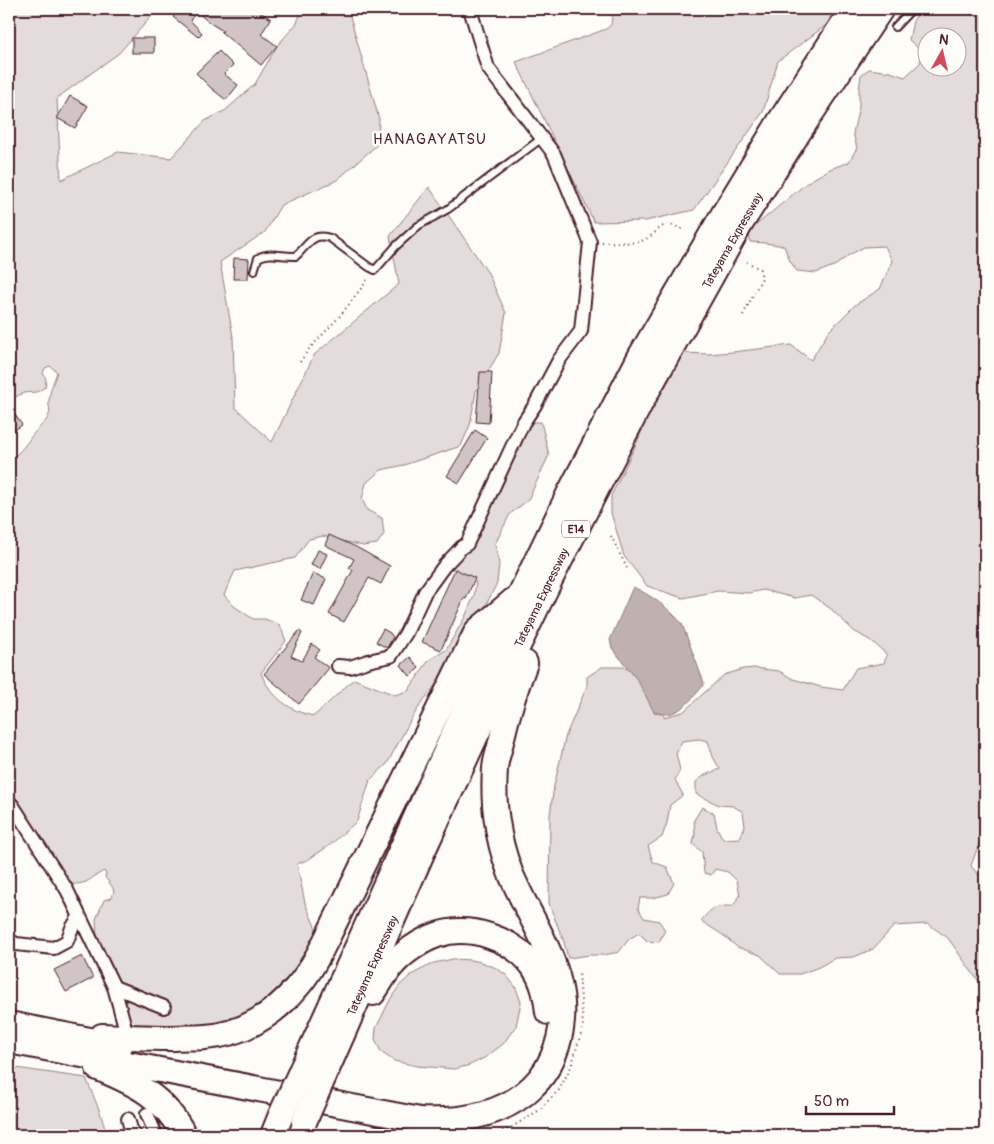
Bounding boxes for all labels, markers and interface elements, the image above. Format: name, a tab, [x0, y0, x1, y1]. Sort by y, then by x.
north arrow	[916, 28, 966, 78]
text: N	[938, 31, 950, 49]
district label: HANAGAYATSU	[373, 130, 487, 149]
street label: Tateyama Expressway	[699, 190, 767, 292]
road number: E14	[562, 520, 590, 538]
street label: Tateyama Expressway	[512, 546, 572, 650]
street label: Tateyama Expressway	[344, 913, 402, 1019]
scale bar	[806, 1084, 894, 1116]
text: 50 m	[814, 1092, 849, 1111]

